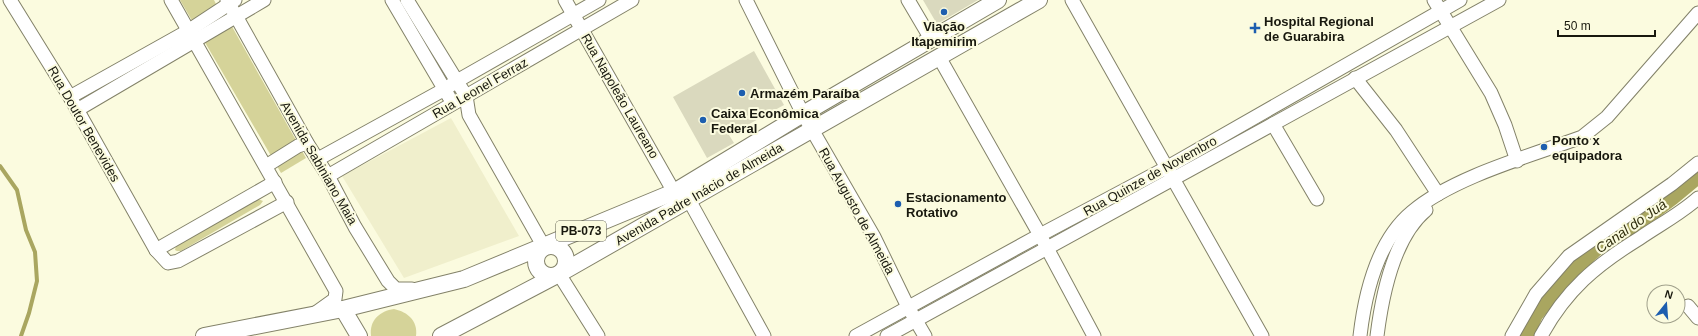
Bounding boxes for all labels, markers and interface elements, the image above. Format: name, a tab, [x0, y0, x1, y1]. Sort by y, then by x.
marker: Viação Itapemirim	[939, 7, 949, 17]
scale bar	[1558, 12, 1655, 38]
place label: Hospital Regional de Guarabira	[1264, 14, 1374, 44]
place label: Viação Itapemirim	[911, 19, 977, 49]
text: 50 m	[1564, 19, 1591, 33]
marker: Hospital Regional de Guarabira	[1249, 22, 1261, 34]
street label: Rua Napoleão Laureano	[578, 31, 662, 161]
street label: Rua Leonel Ferraz	[430, 55, 530, 121]
street label: Rua Doutor Benevides	[45, 64, 123, 185]
place label: Armazém Paraíba	[750, 86, 860, 101]
marker: Armazém Paraíba	[737, 88, 747, 98]
street label: Avenida Sabiniano Maia	[278, 99, 361, 228]
place label: Caixa Econômica Federal	[711, 106, 819, 136]
marker: Caixa Econômica Federal	[698, 115, 708, 125]
street label: Rua Quinze de Novembro	[1081, 133, 1219, 219]
place label: Ponto x equipadora	[1552, 133, 1623, 163]
street label: Avenida Padre Inácio de Almeida	[612, 139, 786, 248]
marker: Ponto x equipadora	[1539, 142, 1549, 152]
street label: Rua Augusto de Almeida	[816, 145, 898, 278]
place label: Estacionamento Rotativo	[906, 190, 1006, 220]
water label: Canal do Juá	[1593, 196, 1670, 256]
marker: Estacionamento Rotativo	[893, 199, 903, 209]
road number: PB-073	[556, 221, 606, 241]
north arrow	[1646, 284, 1686, 324]
text: N	[1663, 288, 1675, 301]

